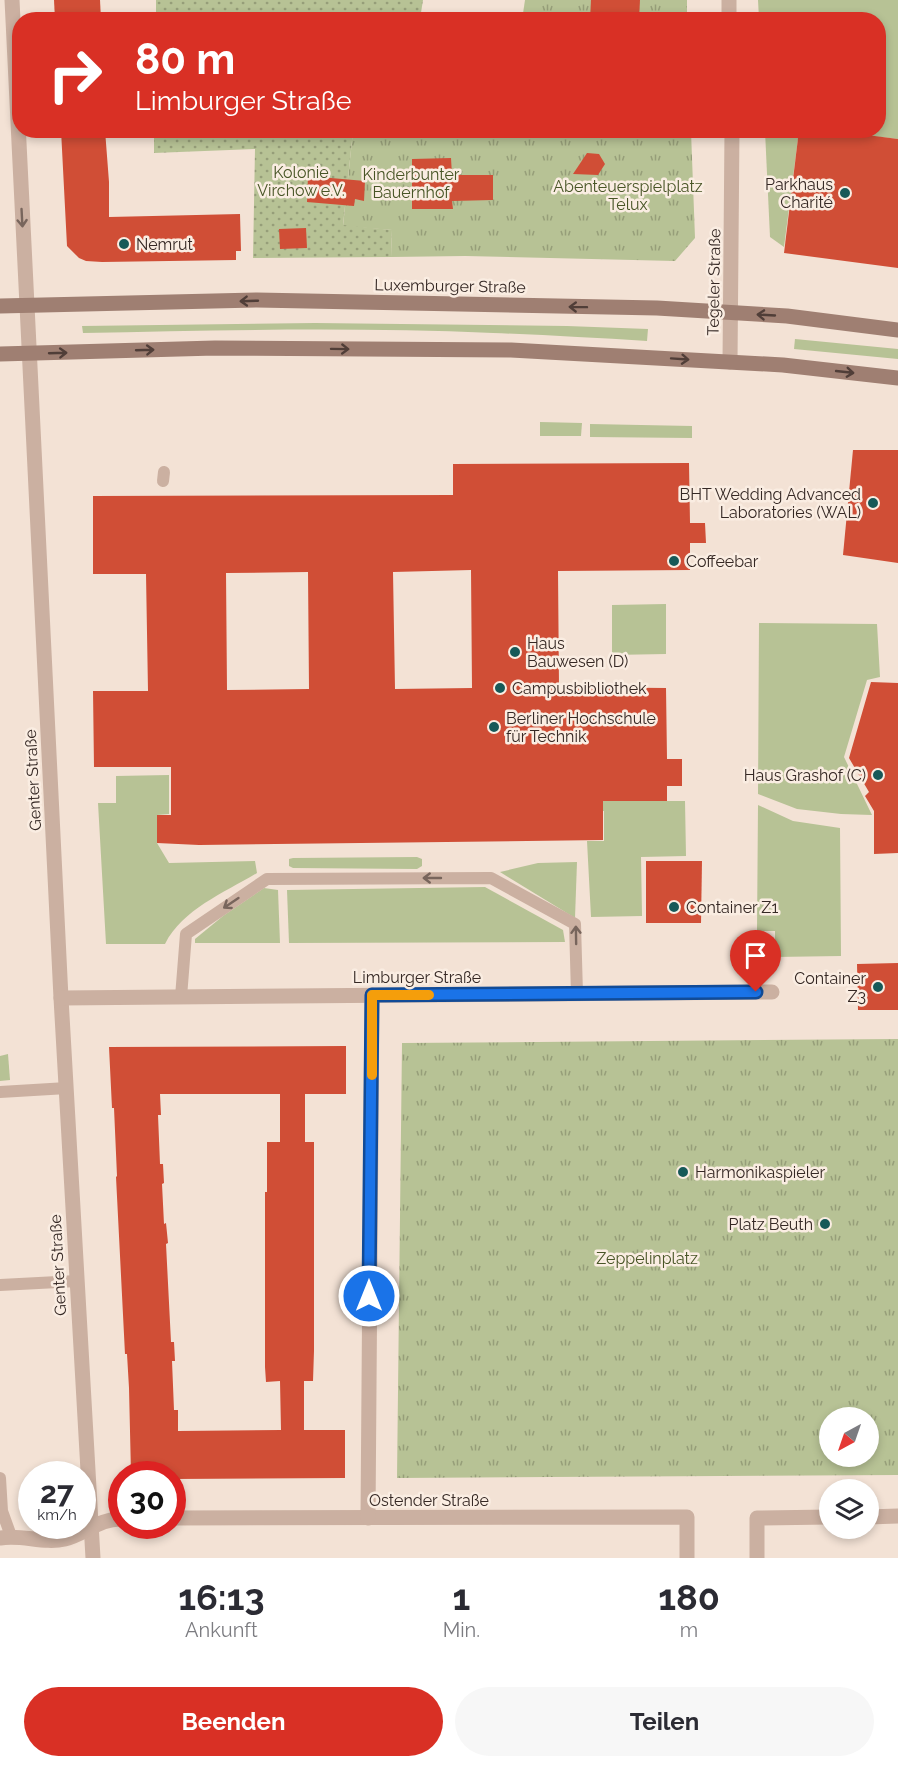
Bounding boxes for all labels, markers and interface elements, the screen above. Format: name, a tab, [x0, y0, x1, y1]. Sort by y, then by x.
text: 80 m	[135, 35, 235, 84]
icon: right	[36, 36, 114, 114]
text: Limburger Straße	[135, 85, 352, 116]
park label: Kolonie Virchow e.V.	[257, 163, 345, 200]
park label: Kinderbunter Bauernhof	[363, 165, 460, 202]
place label: Parkhaus Charité	[765, 175, 833, 212]
park label: Abenteuerspielplatz Telux	[553, 177, 703, 214]
marker: Parkhaus Charité	[838, 186, 852, 200]
one-way arrow	[17, 208, 28, 228]
street label: Tegeler Straße	[704, 228, 724, 336]
place label: Nemrut	[136, 235, 193, 254]
marker: Nemrut	[117, 237, 131, 251]
street label: Luxemburger Straße	[374, 275, 526, 297]
one-way arrow	[240, 295, 260, 306]
one-way arrow	[568, 301, 588, 313]
one-way arrow	[756, 309, 776, 320]
one-way arrow	[329, 343, 349, 355]
one-way arrow	[134, 345, 154, 356]
one-way arrow	[47, 347, 67, 358]
one-way arrow	[670, 353, 690, 364]
one-way arrow	[834, 367, 854, 378]
place label: BHT Wedding Advanced Laboratories (WAL)	[680, 485, 861, 522]
marker: BHT Wedding Advanced Laboratories (WAL)	[866, 496, 880, 510]
place label: Coffeebar	[686, 552, 759, 571]
marker: Coffeebar	[667, 554, 681, 568]
place label: Haus Bauwesen (D)	[527, 634, 628, 671]
marker: Haus Bauwesen (D)	[508, 645, 522, 659]
place label: Campusbibliothek	[512, 679, 647, 698]
marker: Campusbibliothek	[493, 681, 507, 695]
place label: Berliner Hochschule für Technik	[506, 709, 656, 746]
marker: Berliner Hochschule für Technik	[487, 720, 501, 734]
street label: Genter Straße	[21, 729, 45, 831]
place label: Haus Grashof (C)	[744, 766, 866, 785]
marker: Haus Grashof (C)	[871, 768, 885, 782]
one-way arrow	[423, 872, 443, 884]
one-way arrow	[223, 897, 240, 909]
place label: Container Z1	[686, 898, 778, 917]
marker: Container Z1	[667, 900, 681, 914]
one-way arrow	[570, 926, 582, 946]
pin	[730, 930, 781, 992]
icon: arrive	[739, 939, 772, 972]
street label: Limburger Straße	[353, 968, 481, 987]
place label: Container Z3	[794, 969, 866, 1006]
marker: Container Z3	[871, 980, 885, 994]
place label: Harmonikaspieler	[695, 1163, 825, 1182]
marker: Harmonikaspieler	[676, 1165, 690, 1179]
street label: Genter Straße	[46, 1214, 70, 1316]
place label: Platz Beuth	[728, 1215, 813, 1234]
marker: Platz Beuth	[818, 1217, 832, 1231]
park label: Zeppelinplatz	[596, 1249, 698, 1268]
position arrow	[337, 1264, 401, 1328]
north arrow	[819, 1407, 879, 1467]
map controls	[819, 1407, 879, 1539]
speed limit sign: 30	[108, 1461, 186, 1539]
text: 27	[40, 1475, 74, 1510]
button: layers	[819, 1479, 879, 1539]
street label: Ostender Straße	[369, 1491, 489, 1510]
text: km/h	[37, 1506, 77, 1524]
text: 16:13	[178, 1576, 265, 1618]
text: 1	[452, 1576, 470, 1618]
text: 180	[658, 1576, 720, 1618]
text: Ankunft	[185, 1618, 258, 1642]
text: Min.	[443, 1618, 480, 1642]
text: m	[680, 1618, 698, 1642]
button: Beenden	[24, 1687, 443, 1756]
button: Teilen	[455, 1687, 874, 1756]

